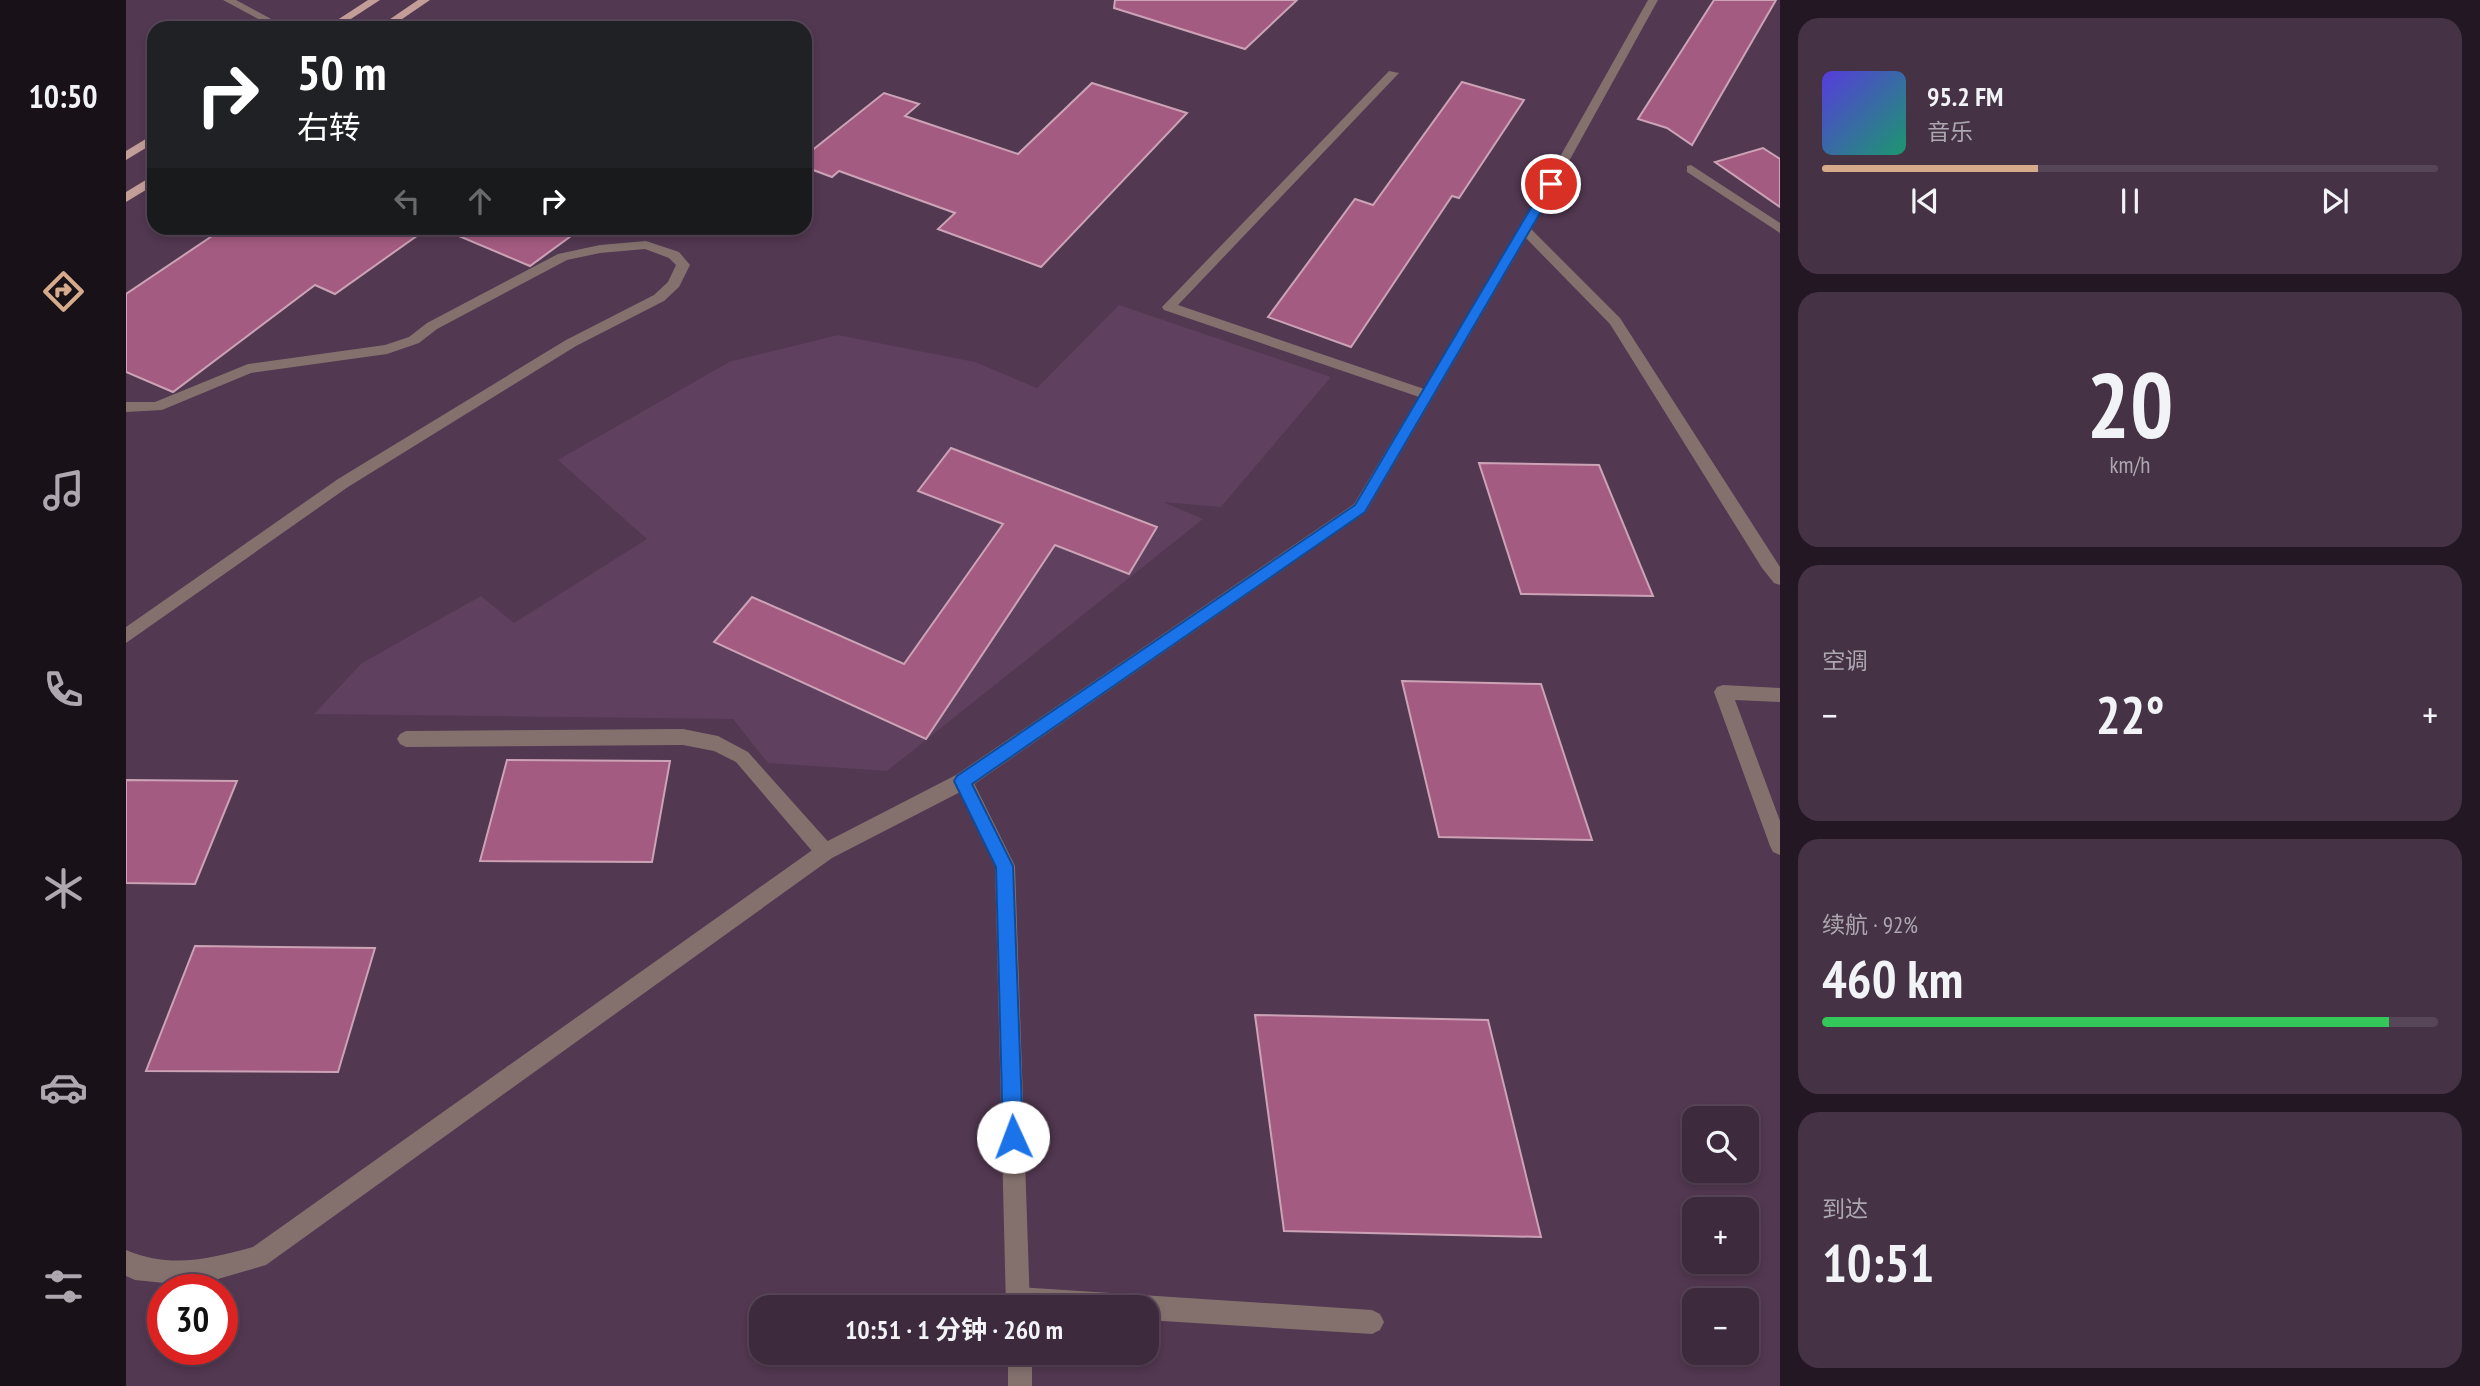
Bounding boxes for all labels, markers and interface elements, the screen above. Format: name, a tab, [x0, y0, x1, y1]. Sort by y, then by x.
text: 50 m	[297, 40, 386, 104]
icon: right	[182, 49, 273, 140]
text: 10:50	[28, 75, 98, 117]
text: 95.2 FM	[1927, 80, 2003, 113]
text: 右转	[297, 106, 361, 148]
text: 音乐	[1927, 117, 1973, 146]
pin	[1521, 154, 1581, 214]
icon: arrive	[1532, 165, 1570, 203]
icon: left	[388, 182, 426, 220]
icon: ahead	[461, 182, 499, 220]
icon: right	[534, 182, 572, 220]
icon: previous	[1906, 182, 1944, 220]
icon: pause	[2111, 182, 2149, 220]
icon: next	[2316, 182, 2354, 220]
icon: directions	[39, 267, 88, 316]
text: 20	[2087, 345, 2174, 463]
text: km/h	[2110, 450, 2150, 479]
icon: music	[39, 466, 88, 515]
text: 空调	[1822, 646, 1868, 675]
icon: phone	[39, 665, 88, 714]
text: 22°	[2096, 681, 2164, 748]
text: −	[1822, 690, 1838, 739]
text: +	[2422, 690, 2438, 739]
icon: climate	[39, 864, 88, 913]
text: 续航 · 92%	[1822, 910, 1918, 939]
text: 460 km	[1822, 945, 1963, 1012]
icon: car	[39, 1063, 88, 1112]
position arrow	[976, 1100, 1050, 1174]
map controls	[1682, 1106, 1759, 1365]
button: search	[1682, 1106, 1759, 1183]
text: 到达	[1822, 1194, 1868, 1223]
button: +	[1682, 1197, 1759, 1274]
text: 10:51	[1822, 1229, 1934, 1296]
icon: filters	[39, 1262, 88, 1311]
speed limit sign: 30	[147, 1274, 238, 1365]
button: −	[1682, 1288, 1759, 1365]
text: 10:51 · 1 分钟 · 260 m	[845, 1313, 1063, 1346]

